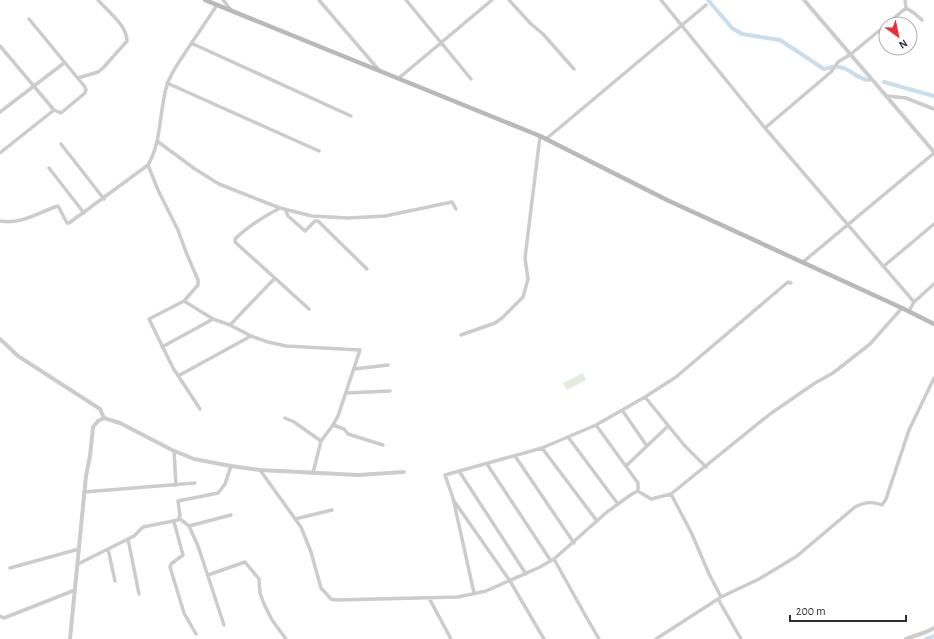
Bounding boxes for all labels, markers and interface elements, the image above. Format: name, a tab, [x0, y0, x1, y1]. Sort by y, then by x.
north arrow	[878, 16, 918, 56]
text: N	[897, 37, 909, 51]
scale bar	[790, 597, 906, 623]
text: 200 m	[796, 605, 826, 617]

